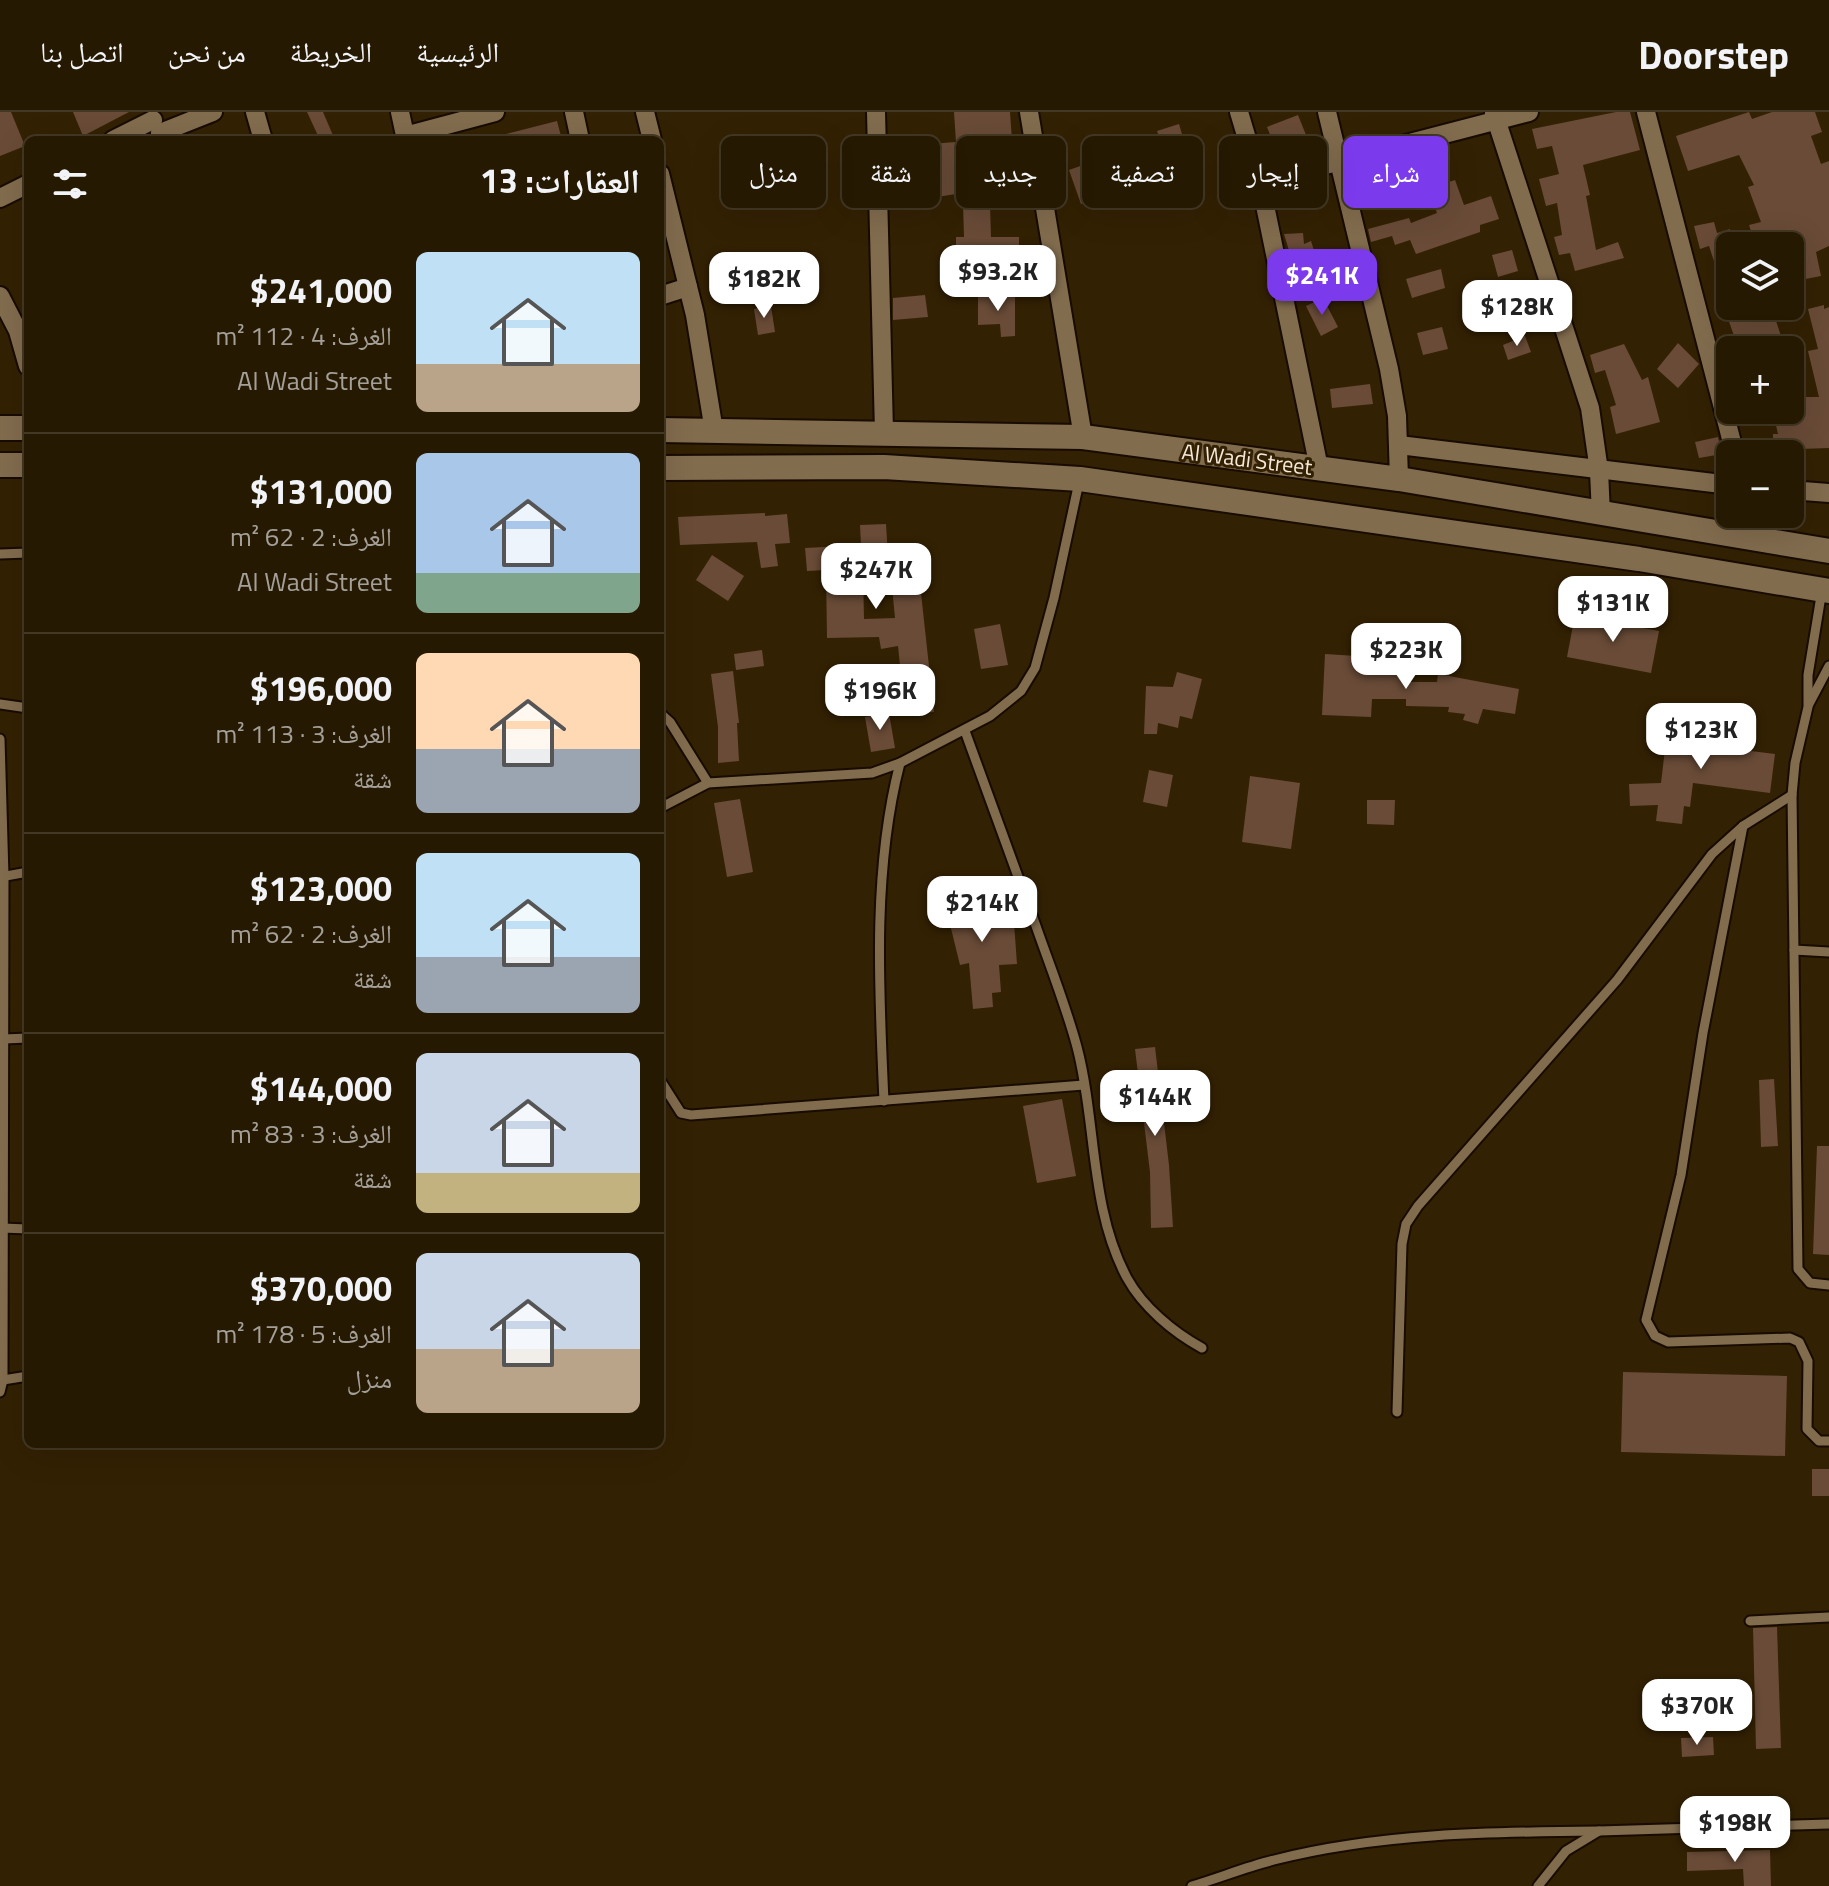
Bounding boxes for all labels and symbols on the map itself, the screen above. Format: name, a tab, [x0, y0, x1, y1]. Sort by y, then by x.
pin: $93.2K	[933, 245, 1063, 313]
pin: $241K	[1266, 249, 1378, 317]
pin: $182K	[708, 252, 820, 320]
pin: $128K	[1461, 280, 1573, 348]
street label: Al Wadi Street	[1180, 434, 1314, 484]
pin: $247K	[820, 543, 932, 611]
pin: $131K	[1557, 576, 1669, 644]
pin: $223K	[1350, 623, 1462, 691]
pin: $196K	[824, 664, 936, 732]
pin: $123K	[1645, 703, 1757, 771]
pin: $214K	[926, 876, 1038, 944]
pin: $144K	[1099, 1070, 1211, 1138]
pin: $370K	[1641, 1679, 1753, 1747]
pin: $198K	[1679, 1796, 1791, 1864]

